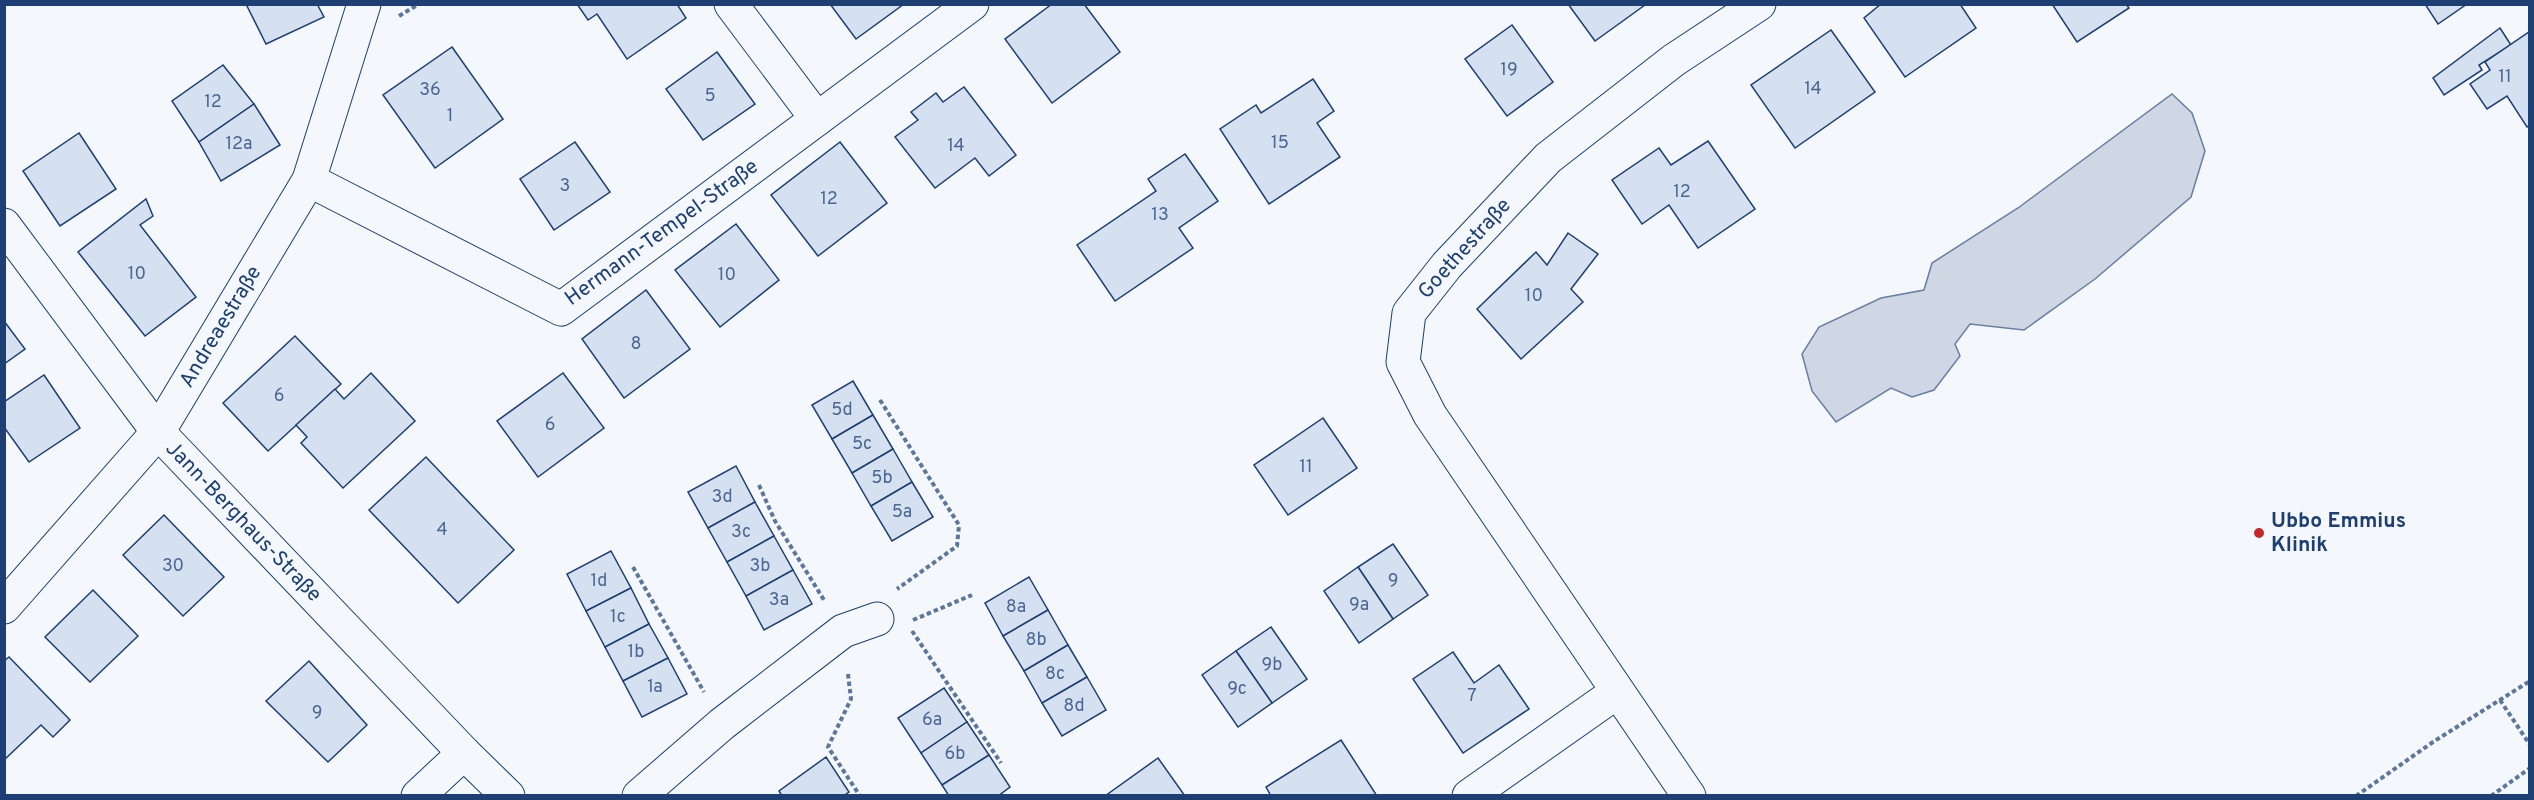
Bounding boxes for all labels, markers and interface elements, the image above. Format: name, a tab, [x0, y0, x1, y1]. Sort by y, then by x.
house number: 19	[1500, 59, 1518, 82]
house number: 11	[2498, 66, 2512, 89]
house number: 14	[1804, 78, 1822, 101]
house number: 36	[419, 79, 441, 102]
house number: 5	[704, 85, 716, 108]
house number: 12	[204, 91, 222, 114]
house number: 1	[447, 105, 453, 128]
house number: 15	[1271, 132, 1289, 155]
house number: 12a	[225, 133, 253, 156]
house number: 14	[947, 135, 965, 158]
street label: Hermann-Tempel-Straße	[560, 154, 764, 312]
house number: 3	[560, 175, 570, 198]
house number: 12	[1673, 181, 1691, 204]
house number: 12	[820, 188, 838, 211]
street label: Goethestraße	[1413, 193, 1517, 305]
house number: 13	[1151, 204, 1169, 227]
street label: Andreaestraße	[174, 261, 268, 393]
house number: 10	[128, 263, 146, 286]
house number: 10	[718, 264, 736, 287]
house number: 10	[1525, 285, 1543, 308]
house number: 8	[631, 333, 642, 356]
house number: 6	[274, 385, 284, 408]
house number: 5d	[831, 399, 853, 422]
house number: 6	[545, 414, 555, 437]
house number: 5c	[852, 433, 872, 456]
street label: Jann-Berghaus-Straße	[159, 436, 327, 608]
house number: 11	[1299, 456, 1313, 479]
house number: 5b	[871, 467, 893, 490]
house number: 3d	[711, 486, 733, 509]
house number: 5a	[892, 501, 912, 524]
place label: Ubbo Emmius Klinik	[2271, 508, 2406, 559]
house number: 4	[436, 519, 448, 542]
house number: 3c	[731, 521, 751, 544]
marker: Ubbo Emmius Klinik	[2252, 526, 2266, 540]
house number: 30	[162, 555, 184, 578]
house number: 3b	[750, 555, 770, 578]
house number: 1d	[591, 570, 607, 593]
house number: 9	[1388, 570, 1398, 593]
house number: 3a	[769, 589, 789, 612]
house number: 9a	[1349, 594, 1369, 617]
house number: 8a	[1006, 596, 1026, 619]
house number: 1c	[610, 606, 626, 629]
house number: 8b	[1025, 629, 1047, 652]
house number: 1b	[628, 641, 644, 664]
house number: 9b	[1262, 654, 1282, 677]
house number: 8c	[1045, 663, 1065, 686]
house number: 1a	[647, 676, 663, 699]
house number: 9c	[1227, 678, 1247, 701]
house number: 7	[1467, 685, 1477, 708]
house number: 8d	[1063, 695, 1085, 718]
house number: 9	[312, 702, 322, 725]
house number: 6a	[922, 709, 942, 732]
house number: 6b	[945, 743, 965, 766]

